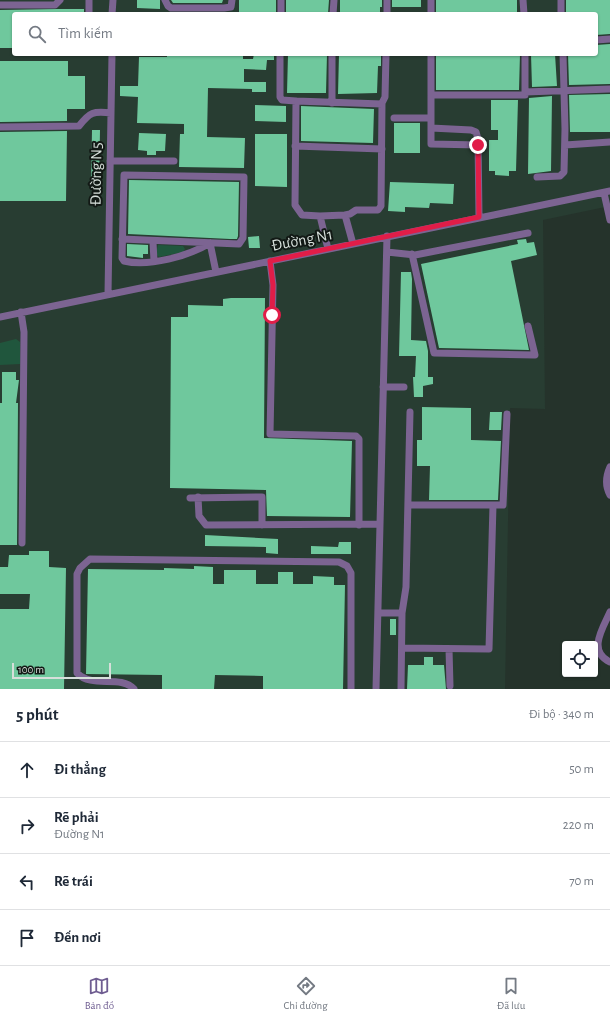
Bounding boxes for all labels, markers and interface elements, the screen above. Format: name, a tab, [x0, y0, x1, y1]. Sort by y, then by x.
search box	[12, 12, 598, 56]
icon: search	[26, 23, 48, 45]
text: Tìm kiếm	[58, 26, 113, 41]
route end	[469, 136, 487, 154]
street label: Đường N5	[87, 142, 105, 206]
street label: Đường N1	[270, 226, 334, 254]
route start	[263, 306, 281, 324]
map controls	[562, 641, 598, 677]
button: locate	[562, 641, 598, 677]
scale bar	[12, 661, 111, 680]
text: 100 m	[18, 664, 44, 675]
text: 5 phút	[16, 706, 58, 723]
text: Đi bộ · 340 m	[529, 708, 594, 721]
icon: ahead	[16, 759, 38, 781]
text: Đi thẳng	[54, 762, 106, 777]
text: 50 m	[569, 763, 594, 776]
text: Rẽ phải	[54, 810, 99, 825]
icon: right	[16, 815, 38, 837]
text: 220 m	[563, 819, 594, 832]
text: Đường N1	[54, 828, 105, 841]
icon: left	[16, 871, 38, 893]
text: Rẽ trái	[54, 874, 93, 889]
text: 70 m	[569, 875, 594, 888]
icon: arrive	[16, 927, 38, 949]
text: Đến nơi	[54, 930, 101, 945]
tab: Bản đồ	[85, 975, 114, 1012]
tab: Chỉ đường	[284, 975, 327, 1012]
tab: Đã lưu	[497, 975, 525, 1012]

